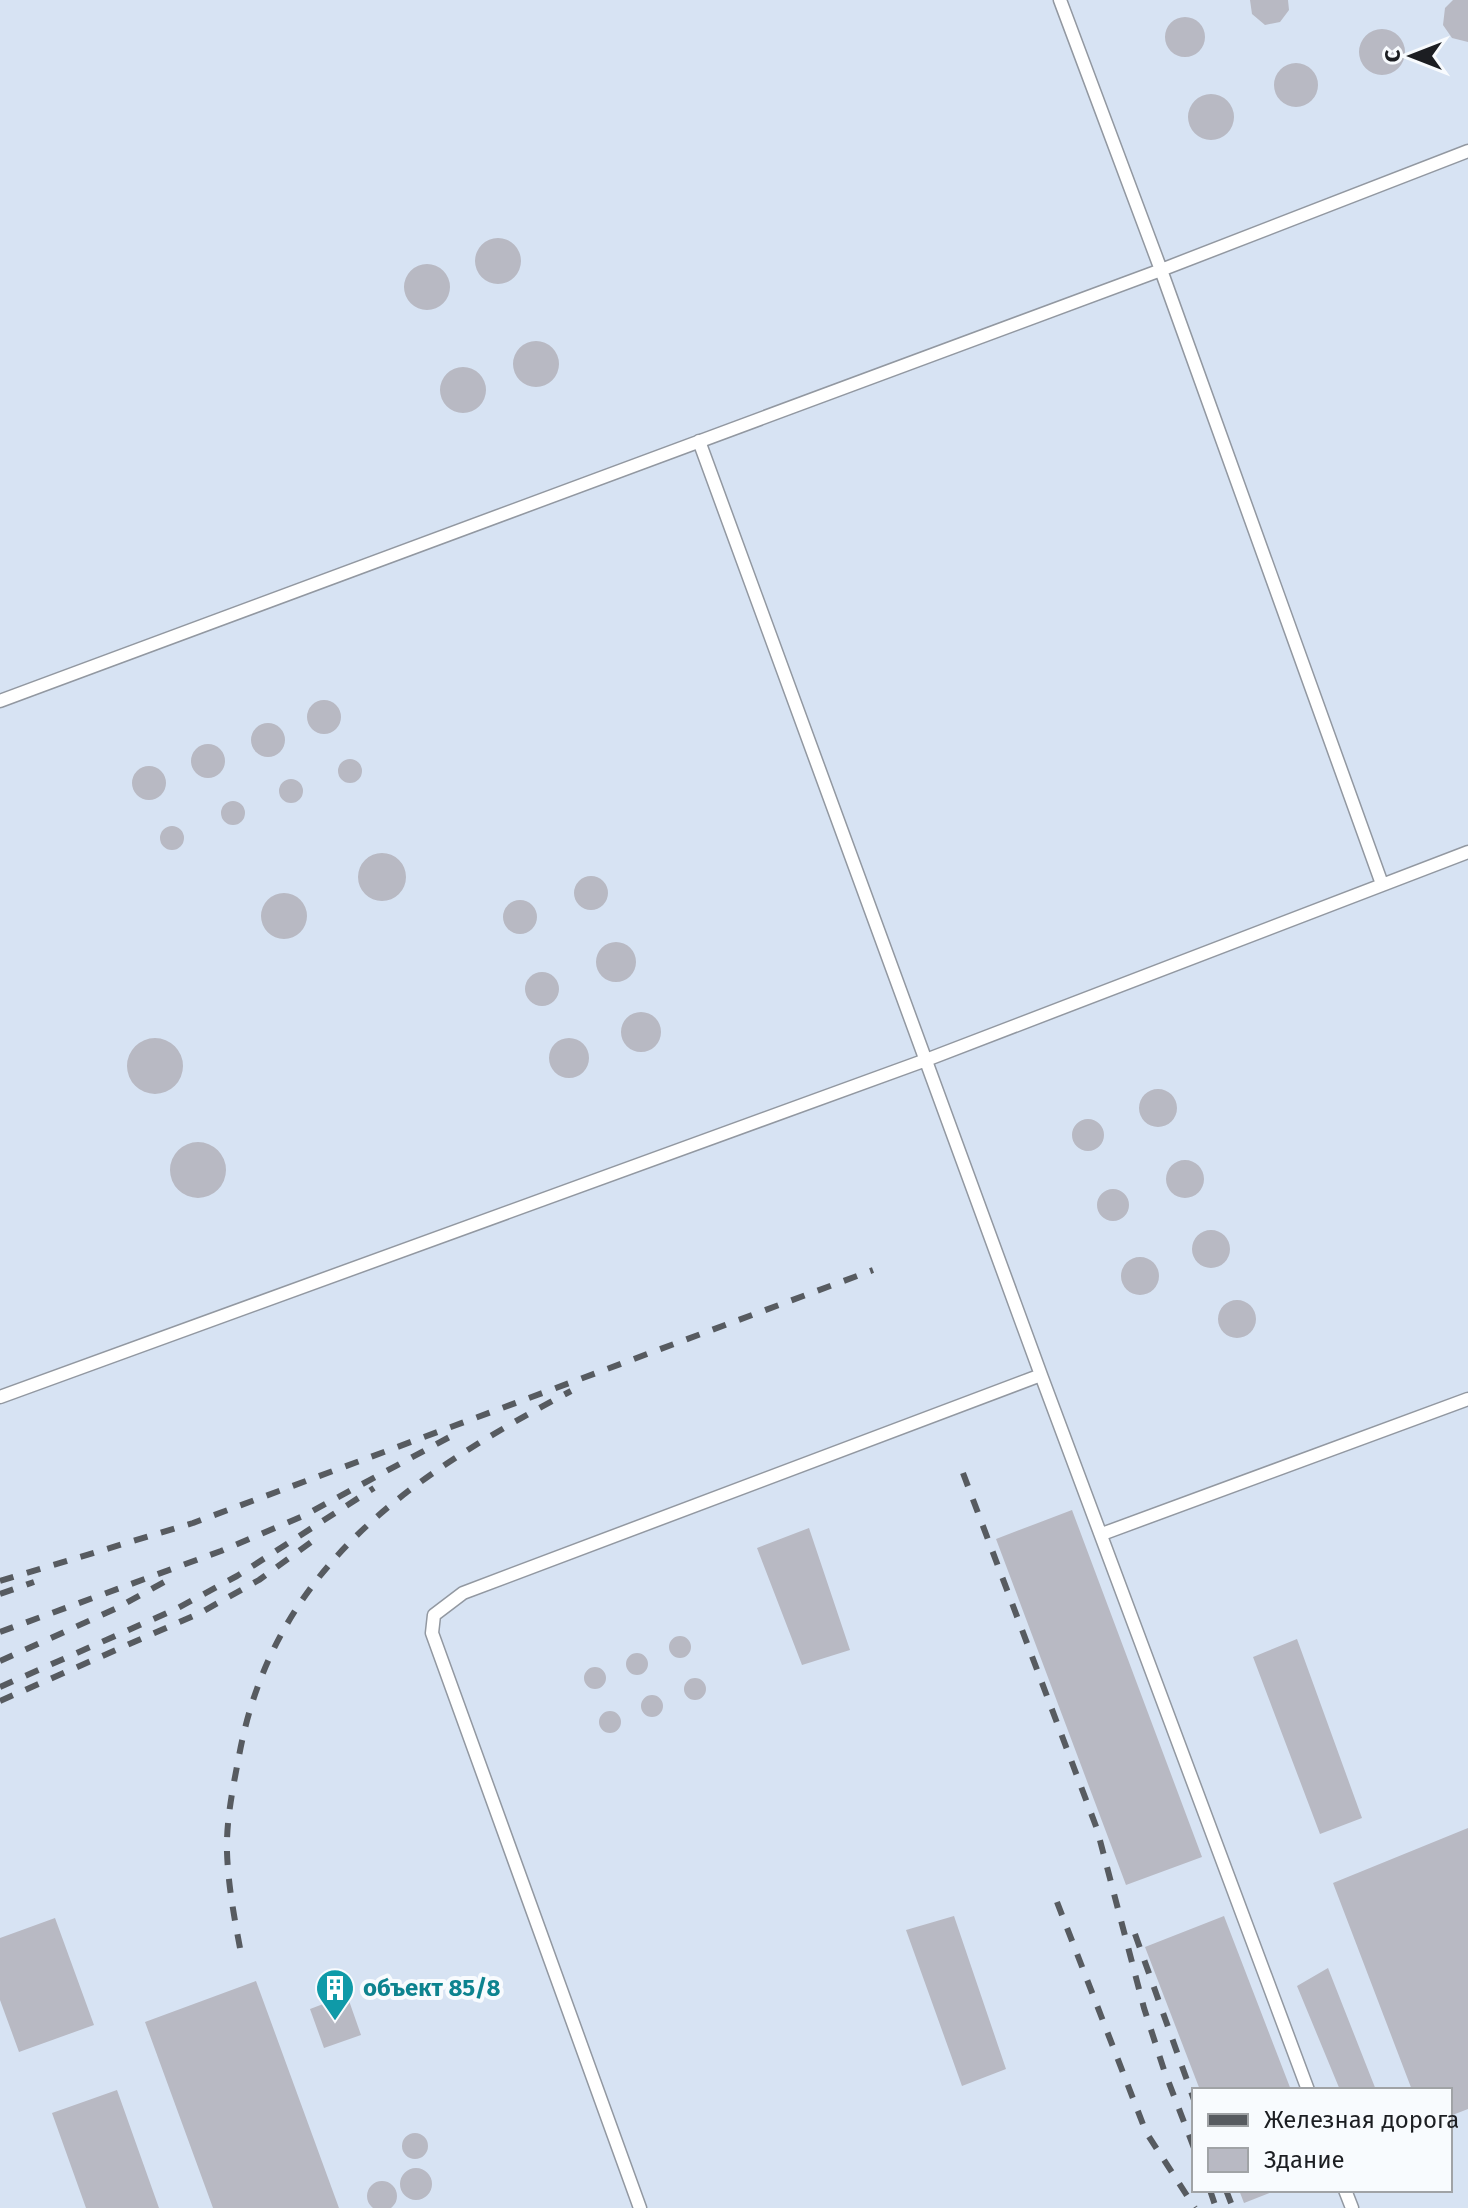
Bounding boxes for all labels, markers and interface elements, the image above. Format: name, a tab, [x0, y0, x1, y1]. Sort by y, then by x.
north arrow	[1372, 16, 1452, 96]
text: С	[1379, 49, 1406, 62]
building icon: объект 85/8	[314, 1967, 356, 2022]
place label: объект 85/8	[363, 1974, 501, 2002]
legend	[1192, 2088, 1452, 2192]
text: Железная дорога	[1264, 2106, 1459, 2134]
text: Здание	[1264, 2146, 1345, 2174]

